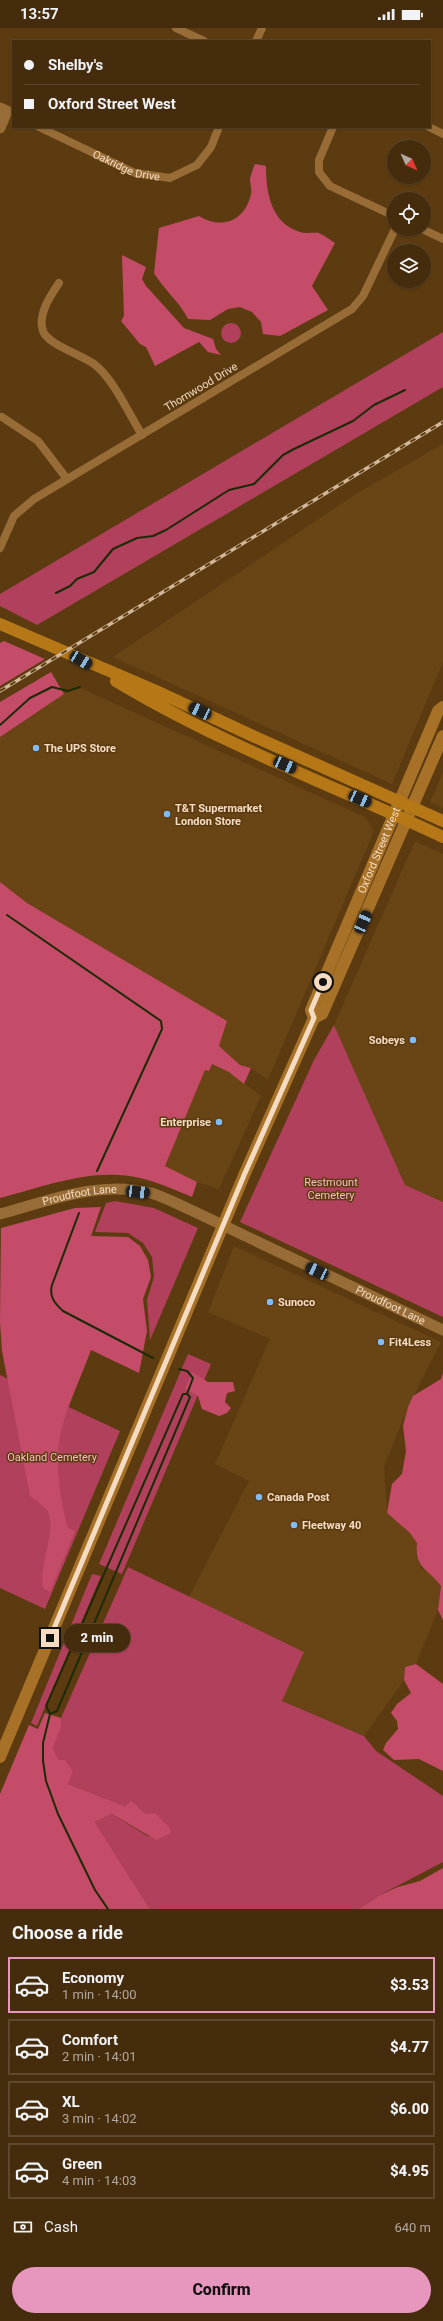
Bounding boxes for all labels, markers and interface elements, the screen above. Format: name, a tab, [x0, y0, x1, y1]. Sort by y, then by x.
text: 13:57	[20, 5, 59, 23]
text: Shelby's	[48, 56, 103, 74]
text: Oxford Street West	[48, 95, 176, 113]
north arrow	[387, 140, 431, 184]
map controls	[387, 140, 431, 288]
street label: Oakridge Drive	[91, 147, 161, 183]
button: locate	[387, 192, 431, 236]
button: layers	[387, 244, 431, 288]
street label: Thornwood Drive	[162, 360, 240, 414]
car	[68, 649, 94, 671]
car	[187, 700, 213, 722]
place label: The UPS Store	[44, 742, 116, 755]
marker: The UPS Store	[31, 743, 41, 753]
car	[272, 755, 298, 775]
car	[347, 789, 373, 809]
place label: T&T Supermarket London Store	[175, 802, 263, 828]
street label: Oxford Street West	[355, 805, 403, 895]
marker: T&T Supermarket London Store	[162, 809, 172, 819]
car	[353, 909, 373, 935]
route start	[314, 973, 332, 991]
place label: Sobeys	[369, 1034, 405, 1047]
marker: Sobeys	[408, 1035, 418, 1045]
place label: Enterprise	[160, 1116, 211, 1129]
marker: Enterprise	[214, 1117, 224, 1127]
park label: Restmount Cemetery	[304, 1176, 358, 1202]
street label: Proudfoot Lane	[41, 1182, 117, 1208]
car	[125, 1185, 151, 1199]
car	[304, 1260, 330, 1282]
street label: Proudfoot Lane	[354, 1283, 428, 1327]
place label: Sunoco	[278, 1296, 315, 1309]
marker: Sunoco	[265, 1297, 275, 1307]
place label: Fit4Less	[389, 1336, 432, 1349]
marker: Fit4Less	[376, 1337, 386, 1347]
park label: Oakland Cemetery	[7, 1451, 98, 1464]
place label: Canada Post	[267, 1491, 330, 1504]
marker: Canada Post	[254, 1492, 264, 1502]
place label: Fleetway 40	[302, 1519, 361, 1532]
marker: Fleetway 40	[289, 1520, 299, 1530]
callout: 2 min	[64, 1624, 130, 1652]
route end	[41, 1629, 59, 1647]
text: 2 min	[81, 1630, 113, 1645]
text: Choose a ride	[12, 1922, 123, 1943]
icon: car	[14, 1967, 50, 2003]
text: Economy	[62, 1969, 124, 1987]
text: $3.53	[390, 1976, 429, 1994]
text: 1 min · 14:00	[62, 1987, 137, 2002]
icon: car	[14, 2029, 50, 2065]
text: Comfort	[62, 2031, 118, 2049]
text: $4.77	[390, 2038, 429, 2056]
text: 2 min · 14:01	[62, 2049, 137, 2064]
icon: car	[14, 2091, 50, 2127]
text: XL	[62, 2093, 80, 2111]
text: $6.00	[390, 2100, 429, 2118]
text: 3 min · 14:02	[62, 2111, 137, 2126]
icon: car	[14, 2153, 50, 2189]
text: Green	[62, 2155, 102, 2173]
text: $4.95	[390, 2162, 429, 2180]
text: 4 min · 14:03	[62, 2173, 137, 2188]
icon: cash	[12, 2216, 34, 2238]
text: Cash	[44, 2218, 78, 2236]
text: 640 m	[394, 2220, 431, 2235]
button: Confirm	[12, 2267, 431, 2313]

